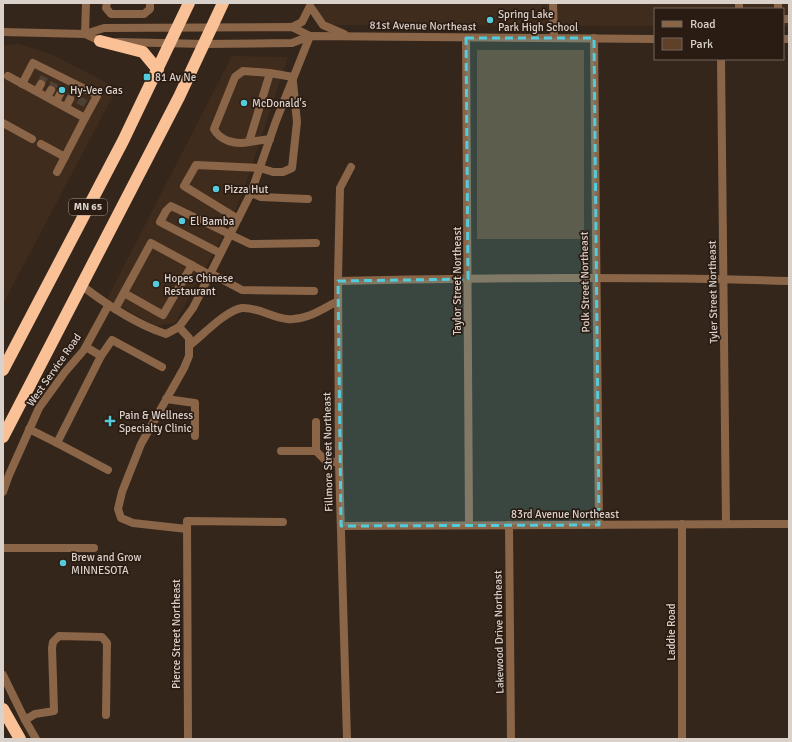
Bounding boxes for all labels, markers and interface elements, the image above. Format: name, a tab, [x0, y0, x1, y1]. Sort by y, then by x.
place label: Spring Lake Park High School	[498, 8, 578, 34]
legend	[654, 8, 784, 60]
marker: Spring Lake Park High School	[485, 15, 495, 25]
text: Road	[690, 17, 716, 32]
street label: 81st Avenue Northeast	[369, 19, 477, 33]
text: Park	[690, 37, 713, 52]
place label: 81 Av Ne	[155, 71, 196, 84]
marker: 81 Av Ne	[142, 72, 152, 82]
place label: Hy-Vee Gas	[70, 84, 123, 97]
marker: Hy-Vee Gas	[57, 85, 67, 95]
place label: McDonald's	[252, 97, 307, 110]
marker: McDonald's	[239, 98, 249, 108]
place label: Pizza Hut	[224, 183, 268, 196]
marker: Pizza Hut	[211, 184, 221, 194]
road number: MN 65	[69, 199, 107, 215]
place label: El Bamba	[190, 215, 235, 228]
marker: El Bamba	[177, 216, 187, 226]
street label: Taylor Street Northeast	[451, 227, 464, 335]
street label: Polk Street Northeast	[578, 231, 592, 333]
street label: Tyler Street Northeast	[706, 240, 720, 344]
place label: Hopes Chinese Restaurant	[164, 272, 233, 298]
marker: Hopes Chinese Restaurant	[151, 279, 161, 289]
street label: West Service Road	[24, 331, 84, 409]
street label: Fillmore Street Northeast	[320, 392, 336, 512]
place label: Pain & Wellness Specialty Clinic	[119, 409, 193, 435]
marker: Pain & Wellness Specialty Clinic	[104, 415, 116, 427]
street label: 83rd Avenue Northeast	[511, 508, 619, 521]
place label: Brew and Grow MINNESOTA	[71, 551, 141, 577]
marker: Brew and Grow MINNESOTA	[58, 558, 68, 568]
street label: Lakewood Drive Northeast	[491, 570, 507, 694]
street label: Pierce Street Northeast	[170, 579, 183, 689]
street label: Laddie Road	[665, 603, 678, 661]

